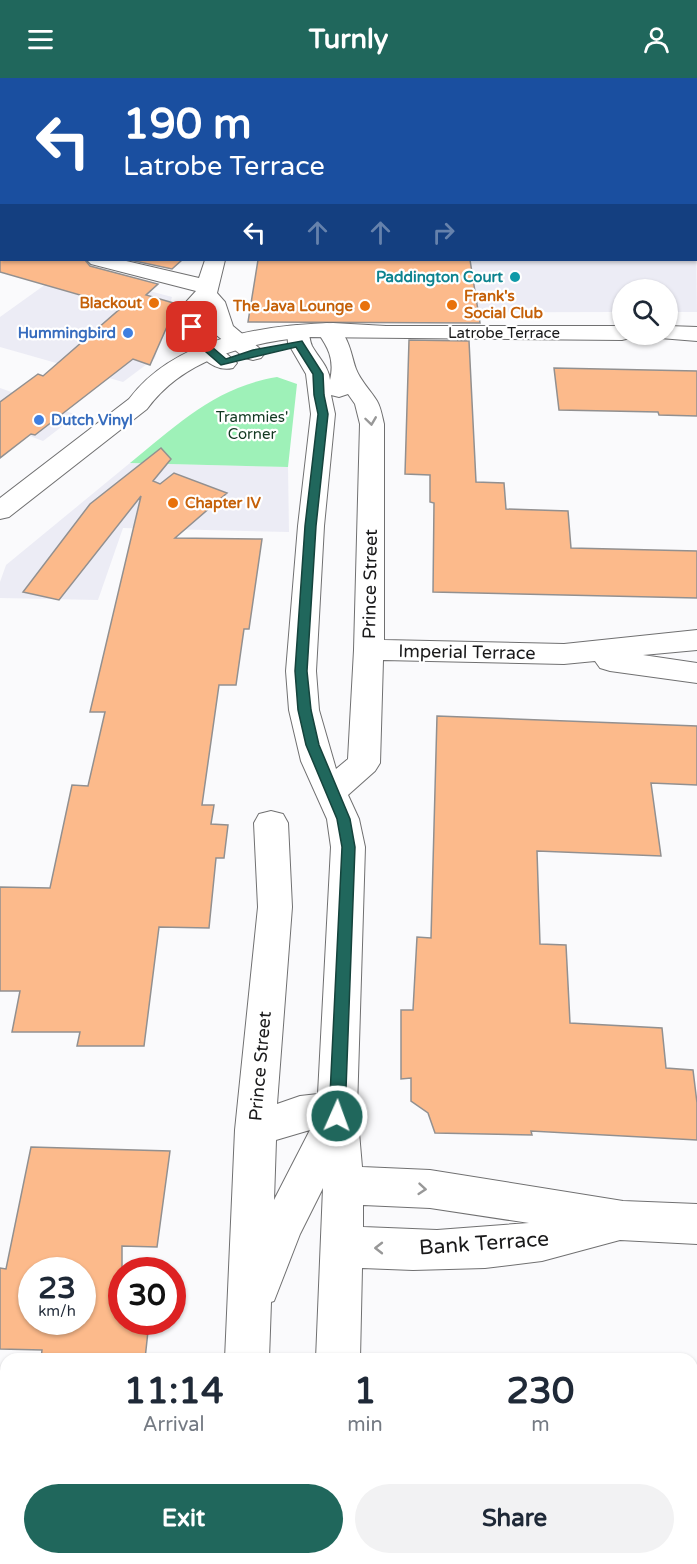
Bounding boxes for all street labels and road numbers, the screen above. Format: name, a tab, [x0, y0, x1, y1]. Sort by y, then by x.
street label: Latrobe Terrace	[448, 324, 560, 342]
street label: Prince Street	[358, 529, 382, 639]
street label: Imperial Terrace	[398, 640, 536, 664]
street label: Prince Street	[244, 1010, 276, 1122]
street label: Bank Terrace	[418, 1226, 550, 1261]

